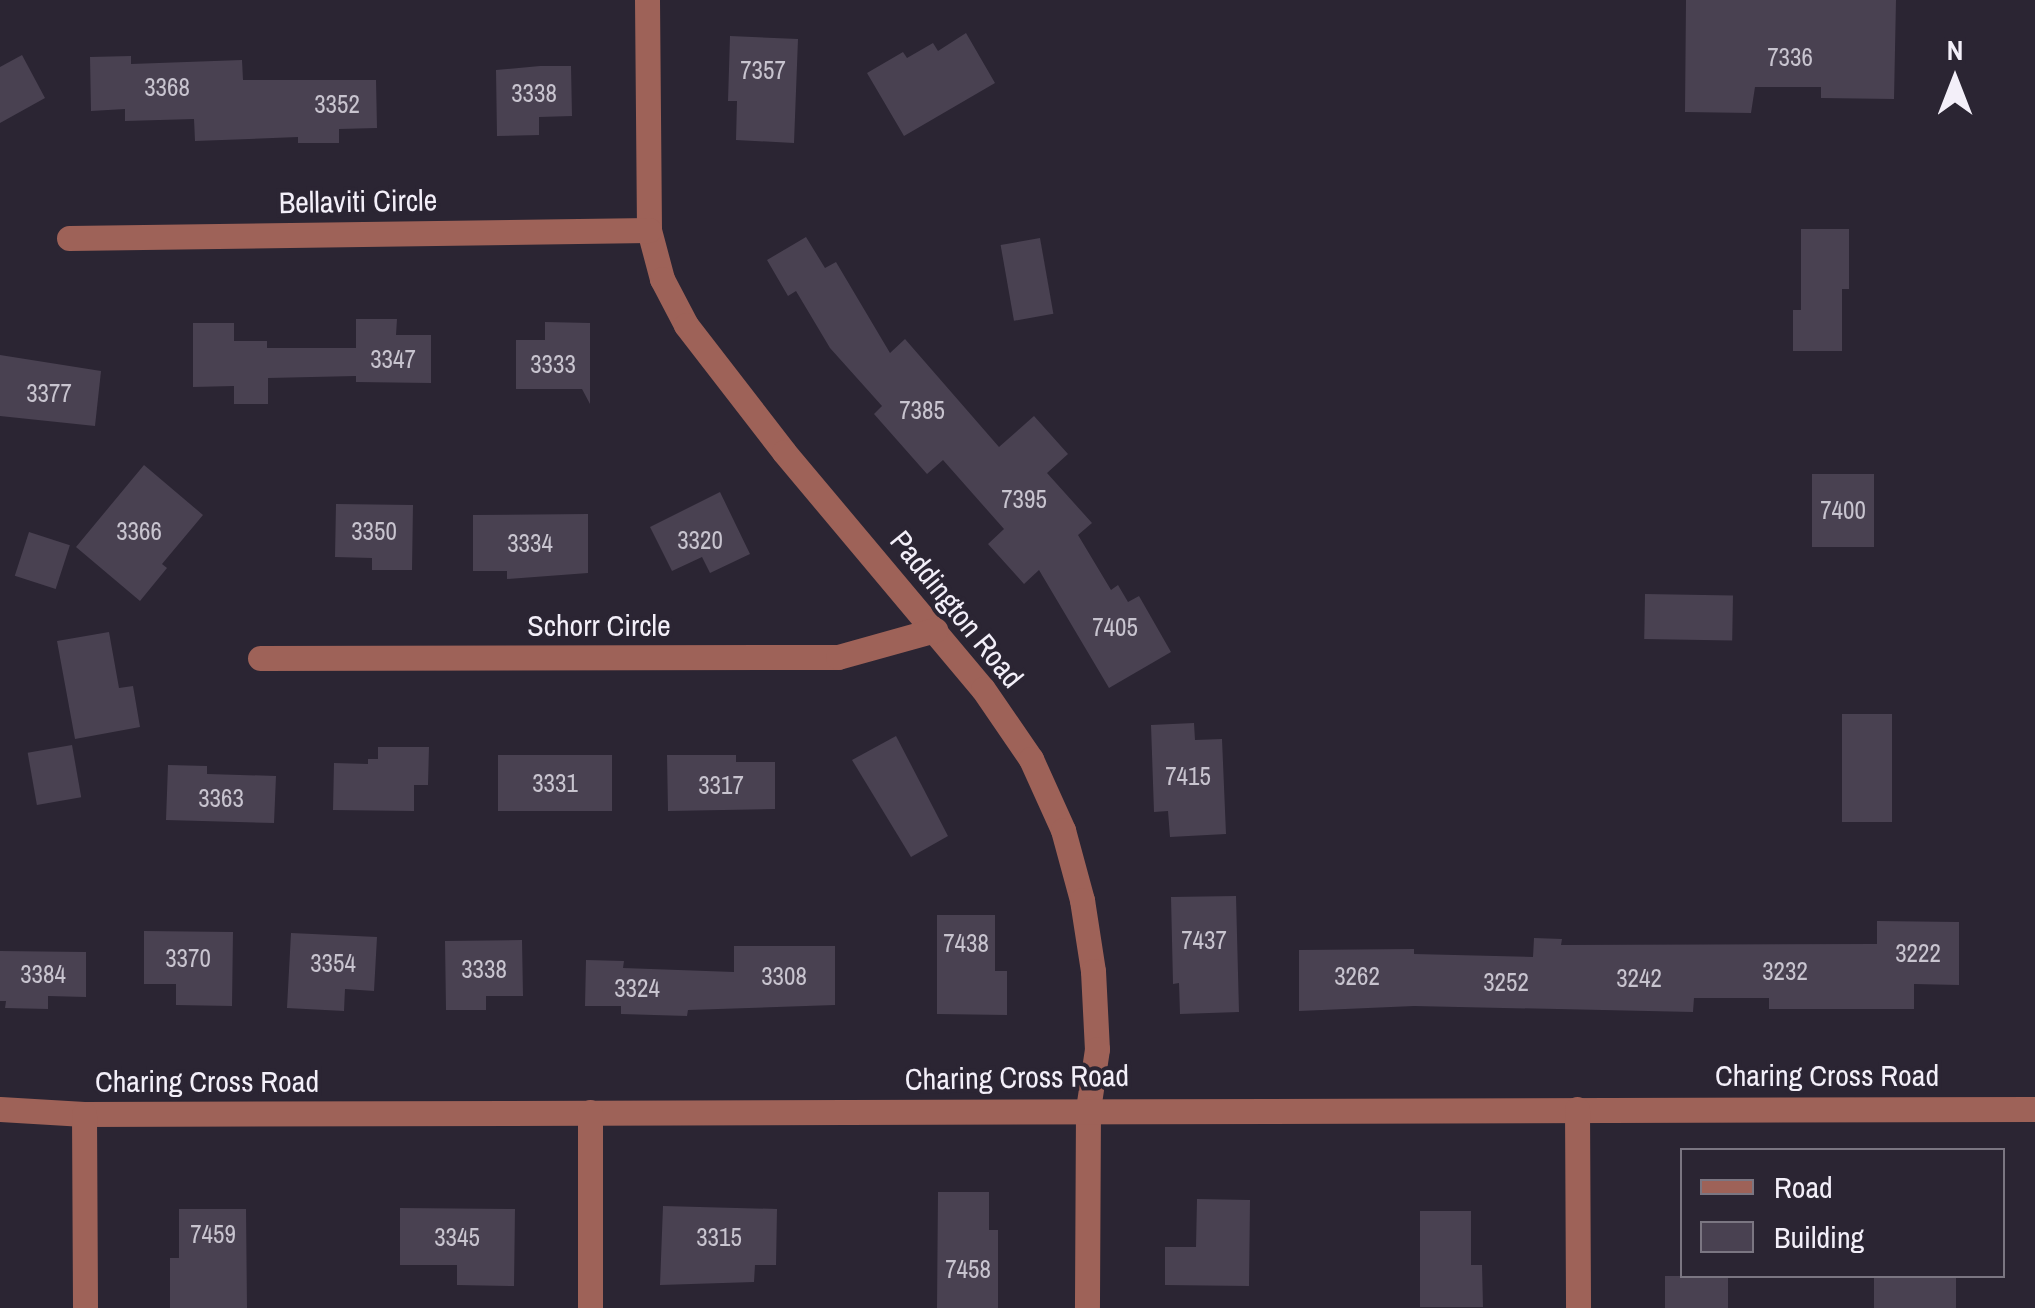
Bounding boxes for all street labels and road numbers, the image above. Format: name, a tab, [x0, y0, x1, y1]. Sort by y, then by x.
street label: Bellaviti Circle	[278, 182, 438, 220]
street label: Paddington Road	[883, 523, 1031, 695]
street label: Schorr Circle	[527, 607, 671, 643]
street label: Charing Cross Road	[905, 1057, 1129, 1097]
street label: Charing Cross Road	[1715, 1057, 1939, 1093]
street label: Charing Cross Road	[95, 1063, 319, 1099]

